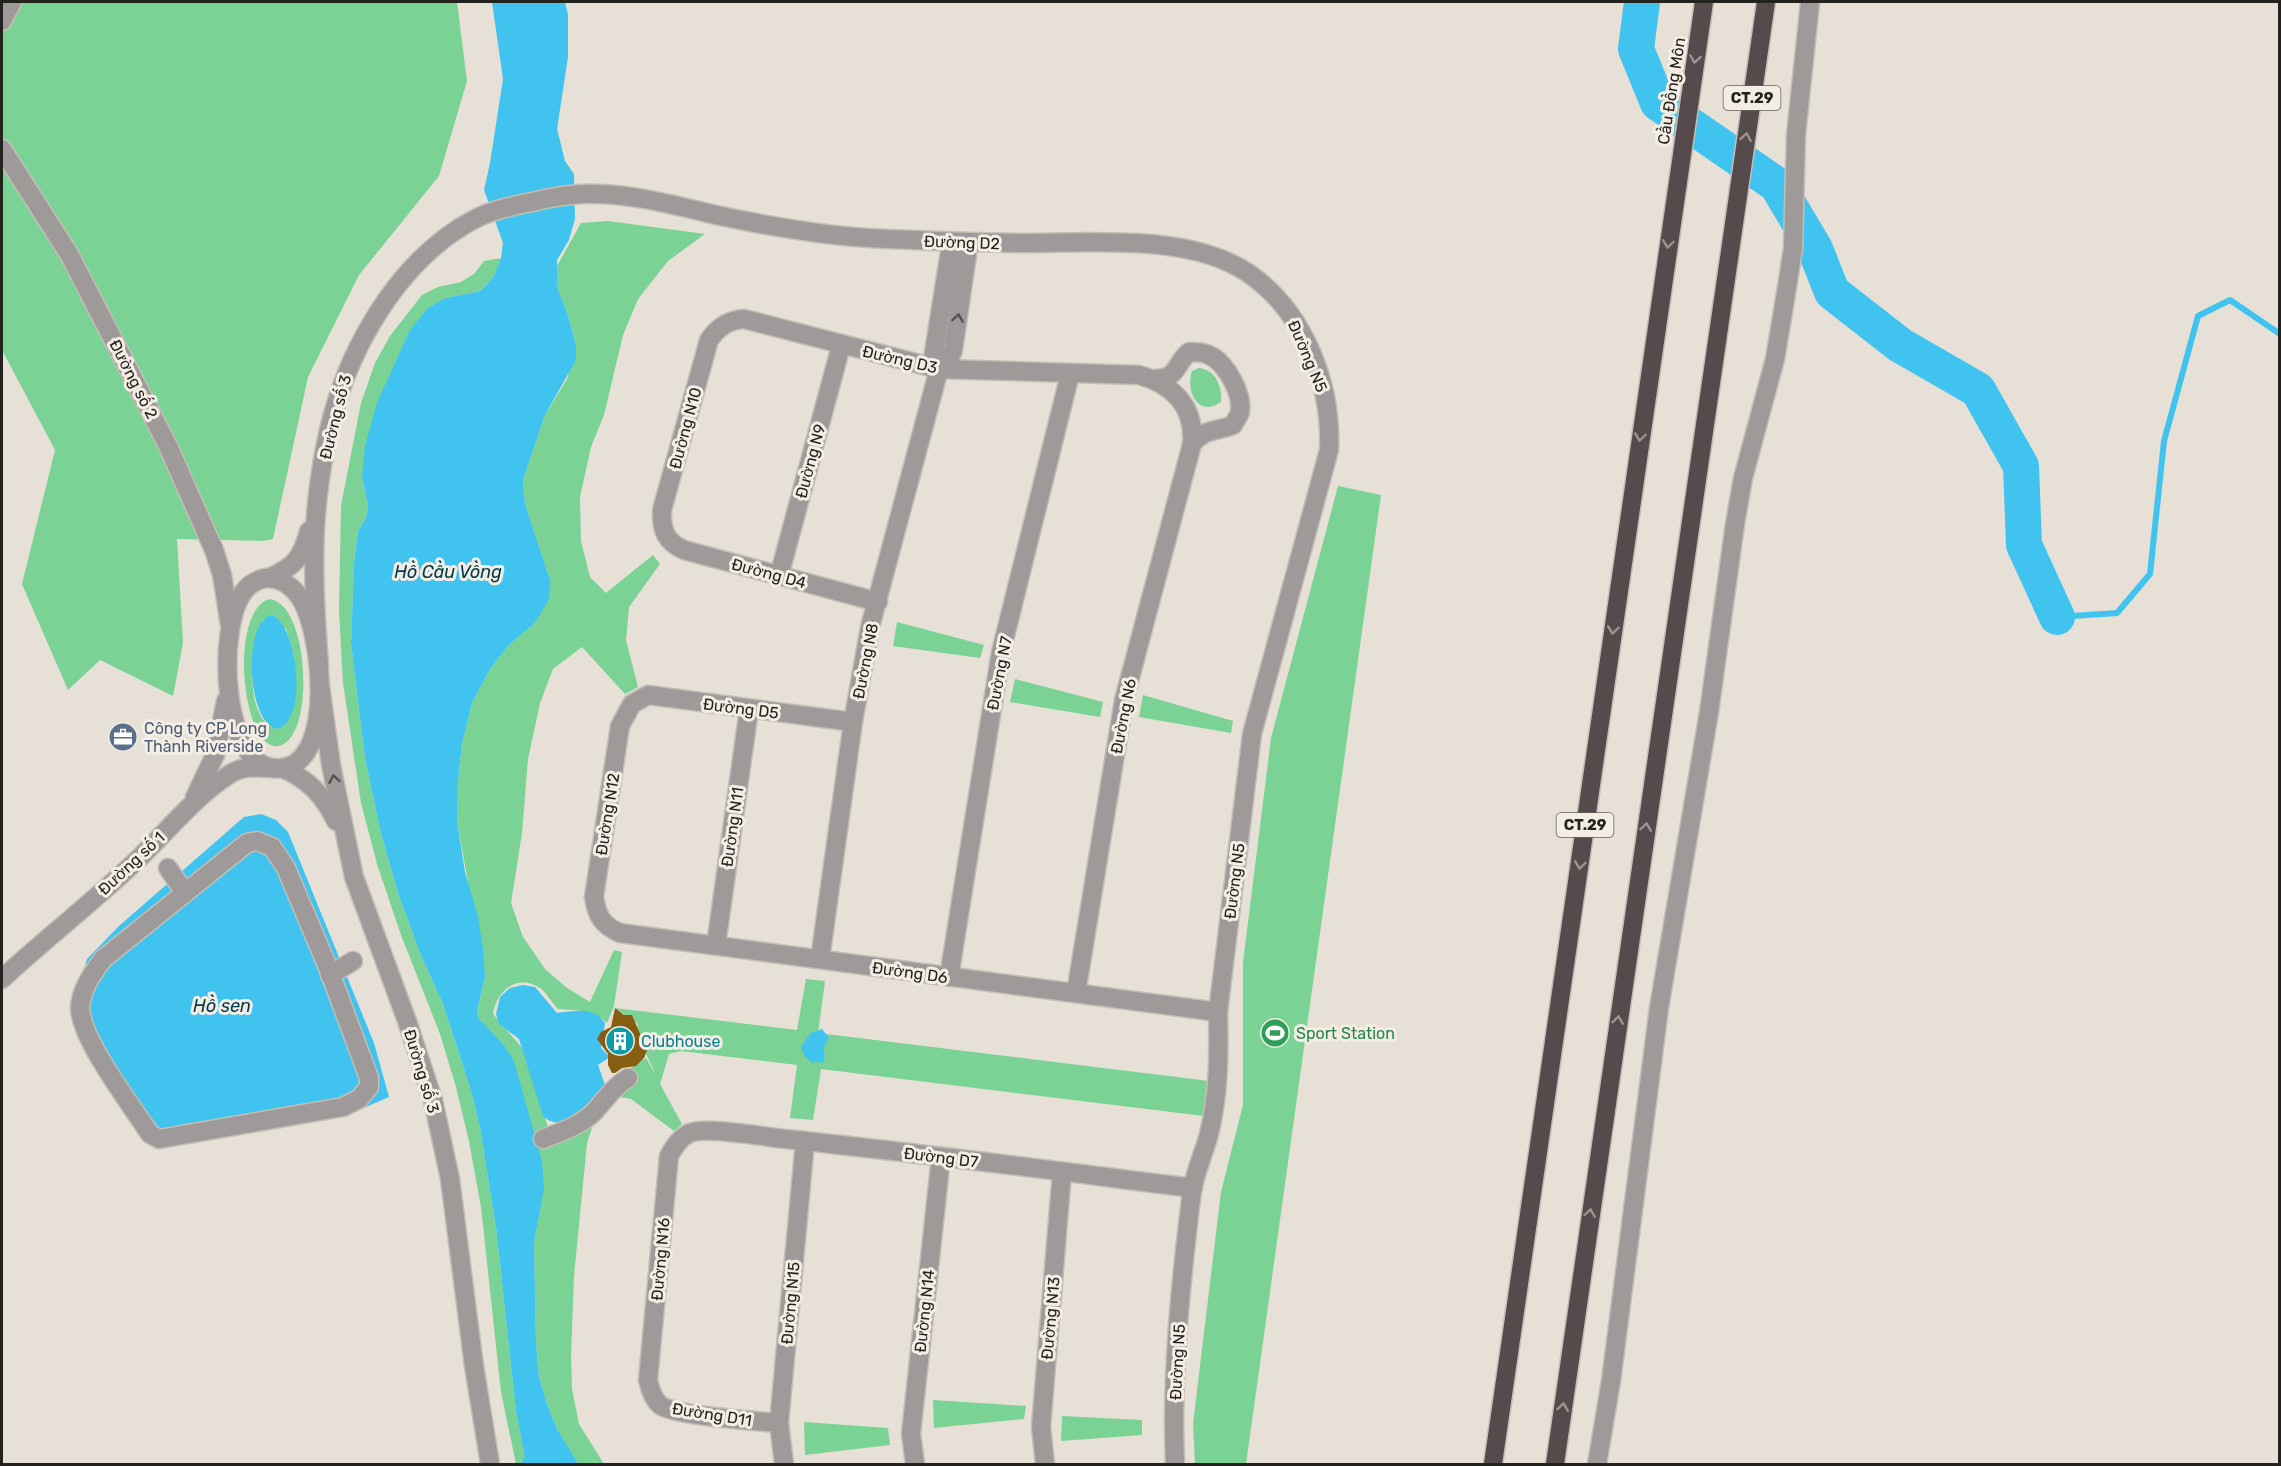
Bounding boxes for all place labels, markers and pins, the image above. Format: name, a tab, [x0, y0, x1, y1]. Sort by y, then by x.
place label: Công ty CP Long Thành Riverside	[144, 719, 267, 756]
office icon: Công ty CP Long Thành Riverside	[107, 721, 139, 753]
sports icon: Sport Station	[1259, 1017, 1291, 1049]
place label: Sport Station	[1296, 1024, 1395, 1043]
building icon: Clubhouse	[604, 1025, 636, 1057]
place label: Clubhouse	[641, 1032, 720, 1051]

